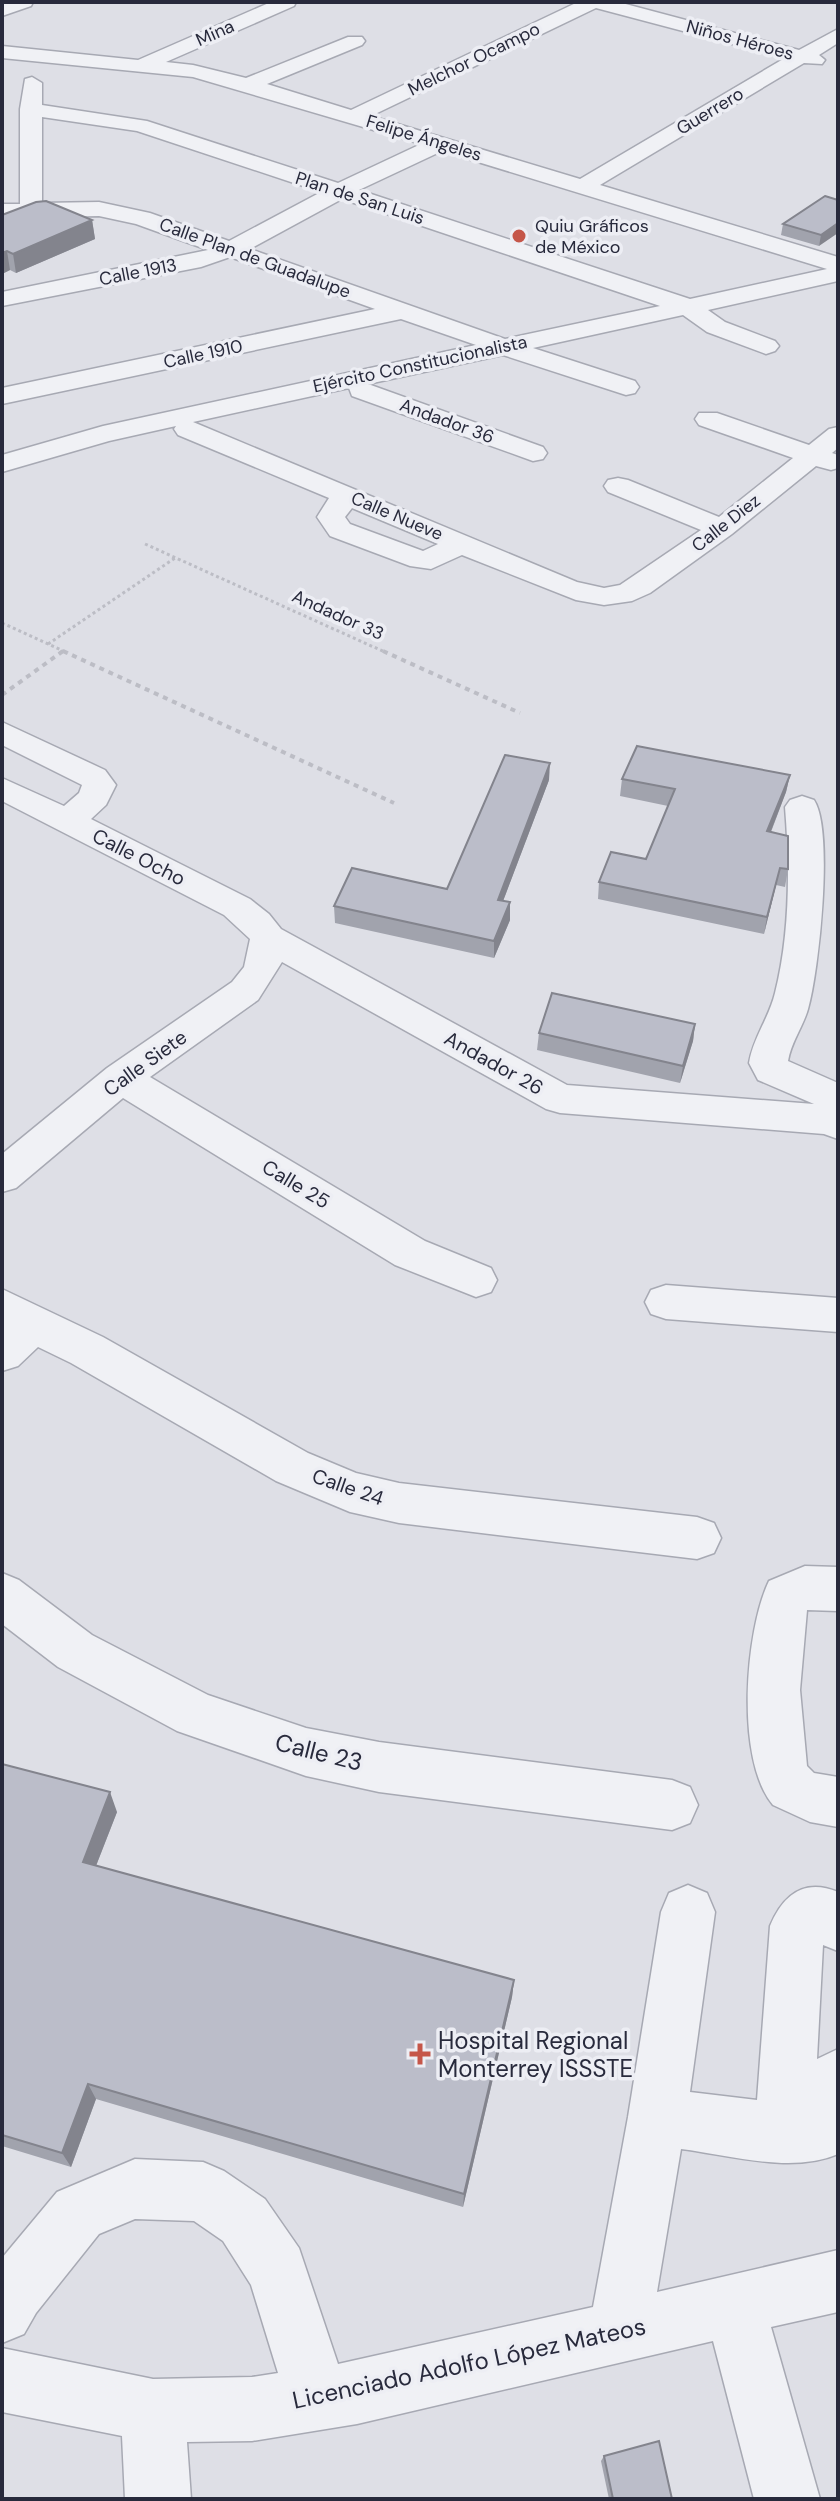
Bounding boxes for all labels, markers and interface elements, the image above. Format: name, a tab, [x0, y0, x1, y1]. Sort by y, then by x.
street label: Mina	[192, 14, 238, 52]
street label: Niños Héroes	[684, 14, 796, 66]
street label: Melchor Ocampo	[404, 17, 544, 101]
street label: Guerrero	[672, 82, 748, 140]
street label: Felipe Ángeles	[363, 109, 485, 167]
street label: Plan de San Luis	[292, 166, 428, 230]
street label: Calle Plan de Guadalupe	[156, 212, 354, 304]
place label: Quiu Gráficos de México	[535, 214, 649, 259]
marker: Quiu Gráficos de México	[510, 227, 528, 245]
street label: Calle 1913	[97, 253, 179, 291]
street label: Ejército Constitucionalista	[311, 330, 529, 398]
street label: Calle 1910	[161, 334, 245, 374]
street label: Andador 36	[397, 393, 497, 449]
street label: Calle Nueve	[347, 486, 447, 546]
street label: Calle Diez	[687, 489, 765, 557]
street label: Andador 33	[288, 584, 388, 646]
street label: Calle Ocho	[88, 822, 190, 892]
street label: Calle Siete	[98, 1024, 192, 1102]
street label: Andador 26	[440, 1025, 548, 1101]
street label: Calle 25	[257, 1154, 335, 1214]
street label: Calle 24	[309, 1463, 387, 1511]
street label: Calle 23	[272, 1726, 366, 1778]
place label: Hospital Regional Monterrey ISSSTE	[438, 2025, 633, 2084]
marker: Hospital Regional Monterrey ISSSTE	[409, 2043, 431, 2065]
street label: Licenciado Adolfo López Mateos	[290, 2310, 648, 2416]

